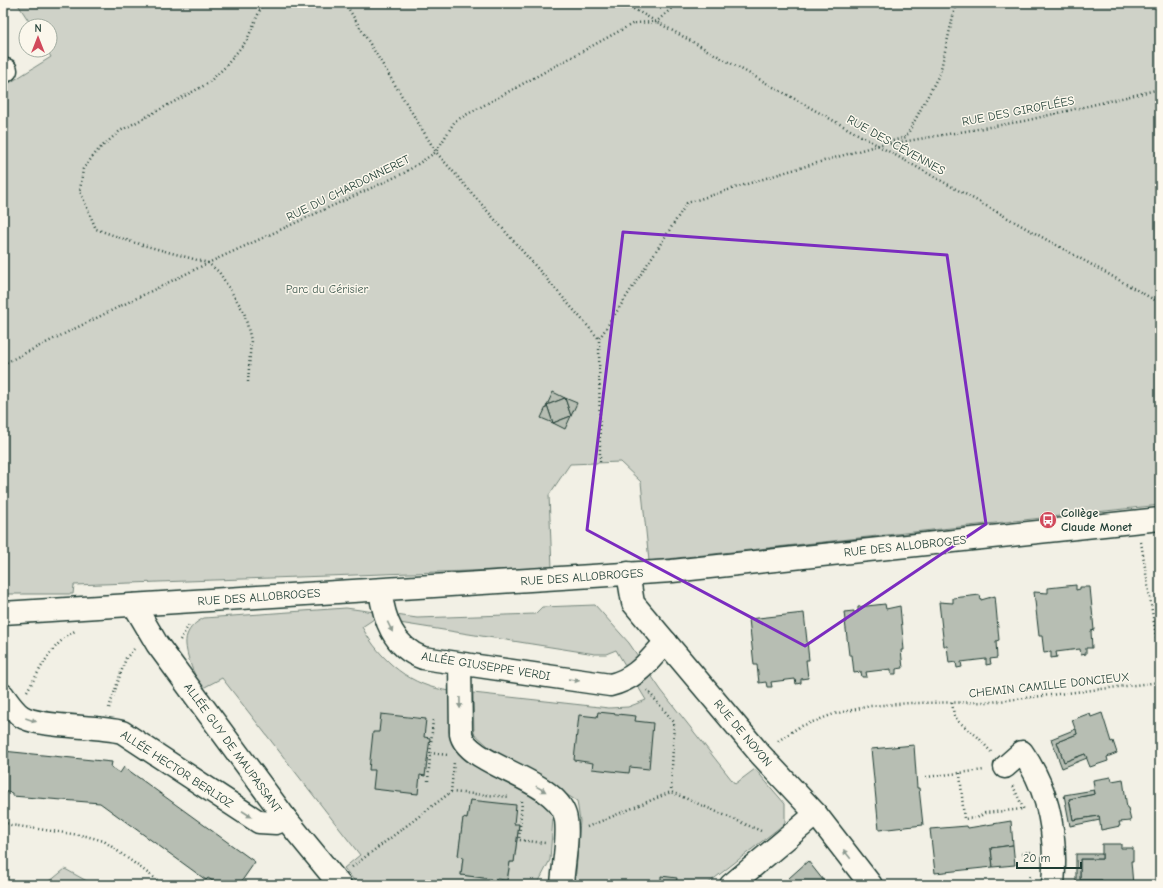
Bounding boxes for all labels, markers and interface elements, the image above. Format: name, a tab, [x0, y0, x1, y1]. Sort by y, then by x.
north arrow	[18, 18, 58, 58]
text: N	[34, 22, 42, 35]
street label: RUE DES GIROFLÉES	[961, 93, 1076, 129]
street label: RUE DES CÉVENNES	[844, 112, 948, 178]
street label: RUE DU CHARDONNERET	[284, 152, 413, 224]
park label: Parc du Cérisier	[286, 282, 368, 296]
place label: Collège Claude Monet	[1061, 506, 1133, 534]
bus stop icon: Collège Claude Monet	[1038, 510, 1058, 530]
street label: RUE DES ALLOBROGES	[843, 533, 967, 559]
street label: RUE DES ALLOBROGES	[520, 566, 644, 588]
street label: RUE DES ALLOBROGES	[197, 586, 321, 608]
one-way arrow	[387, 621, 393, 633]
street label: ALLÉE GIUSEPPE VERDI	[421, 649, 552, 683]
street label: CHEMIN CAMILLE DONCIEUX	[968, 670, 1130, 700]
one-way arrow	[568, 677, 580, 683]
street label: ALLÉE GUY DE MAUPASSANT	[181, 680, 285, 816]
one-way arrow	[457, 697, 463, 710]
street label: RUE DE NOYON	[711, 697, 775, 769]
one-way arrow	[26, 717, 38, 723]
street label: ALLÉE HECTOR BERLIOZ	[118, 727, 236, 811]
one-way arrow	[535, 785, 547, 792]
one-way arrow	[242, 810, 253, 818]
scale bar	[1017, 844, 1081, 870]
one-way arrow	[843, 849, 852, 860]
text: 20 m	[1023, 851, 1051, 865]

